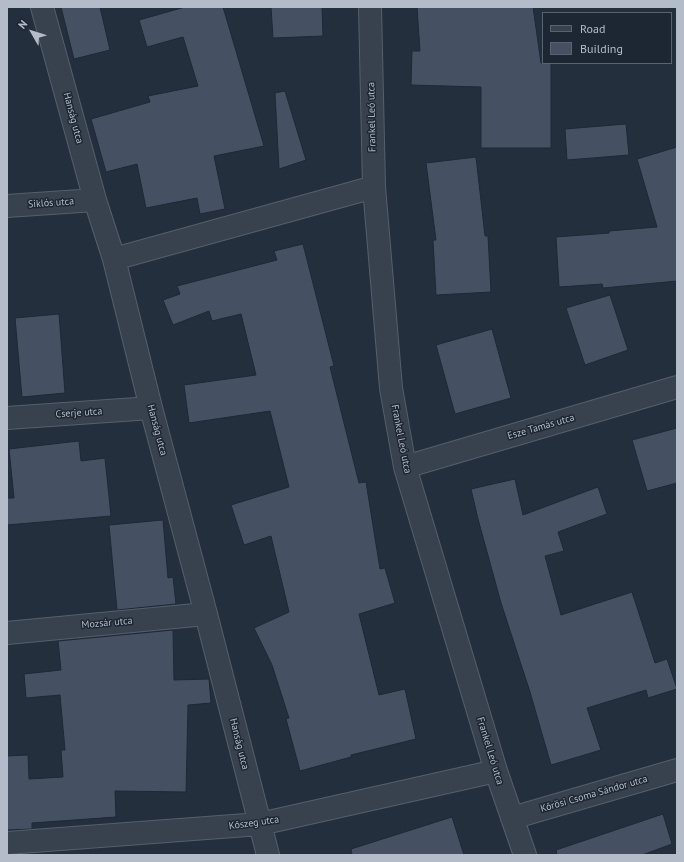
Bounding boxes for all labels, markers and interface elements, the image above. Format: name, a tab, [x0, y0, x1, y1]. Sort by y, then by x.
north arrow	[12, 12, 52, 52]
legend	[542, 12, 672, 64]
text: N	[15, 17, 30, 32]
text: Road	[580, 21, 605, 36]
text: Building	[580, 41, 623, 56]
street label: Frankel Leó utca	[365, 82, 379, 152]
street label: Hanság utca	[60, 91, 86, 145]
street label: Siklós utca	[28, 195, 74, 211]
street label: Hanság utca	[144, 403, 170, 457]
street label: Frankel Leó utca	[388, 403, 414, 475]
street label: Cserje utca	[55, 405, 103, 421]
street label: Esze Tamás utca	[506, 412, 576, 442]
street label: Mozsár utca	[81, 615, 133, 631]
street label: Frankel Leó utca	[474, 716, 506, 786]
street label: Hanság utca	[227, 717, 251, 771]
street label: Kőrösi Csoma Sándor utca	[539, 773, 649, 815]
street label: Kőszeg utca	[228, 814, 280, 832]

